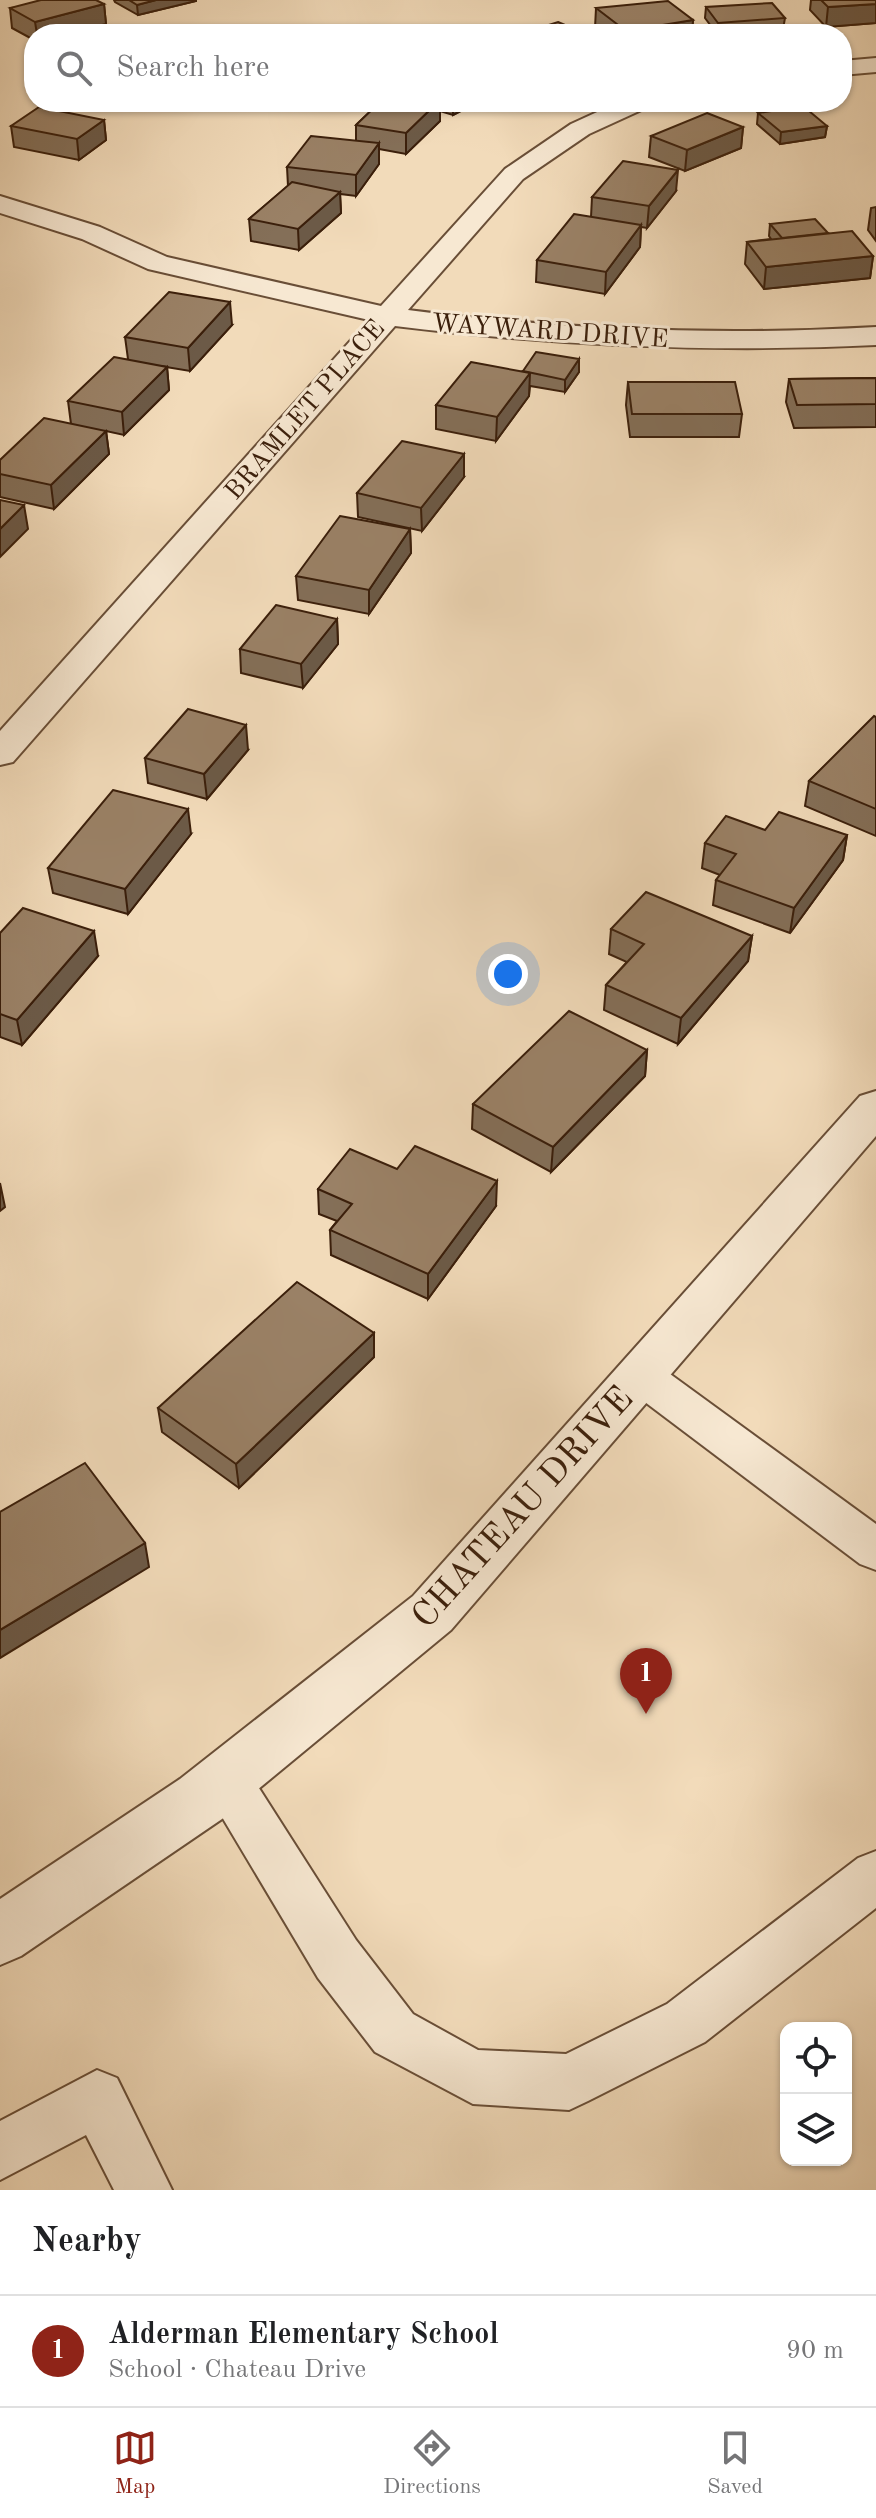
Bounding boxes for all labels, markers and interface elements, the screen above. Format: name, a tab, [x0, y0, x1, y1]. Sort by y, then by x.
search box	[24, 24, 852, 112]
icon: search	[52, 46, 96, 90]
text: Search here	[116, 53, 270, 83]
street label: WAYWARD DRIVE	[431, 311, 669, 353]
street label: BRAMLET PLACE	[221, 316, 390, 505]
your location	[488, 954, 528, 994]
street label: CHATEAU DRIVE	[407, 1381, 641, 1636]
pin: 1	[620, 1648, 672, 1714]
map controls	[780, 2022, 852, 2166]
button: locate	[780, 2022, 852, 2094]
button: layers	[780, 2094, 852, 2166]
text: Nearby	[32, 2225, 142, 2259]
text: Alderman Elementary School	[108, 2320, 499, 2350]
text: 1	[50, 2338, 66, 2364]
text: 90 m	[786, 2338, 844, 2364]
text: School · Chateau Drive	[108, 2357, 366, 2383]
tab: Map	[113, 2426, 157, 2501]
tab: Directions	[383, 2426, 481, 2501]
tab: Saved	[707, 2426, 763, 2501]

